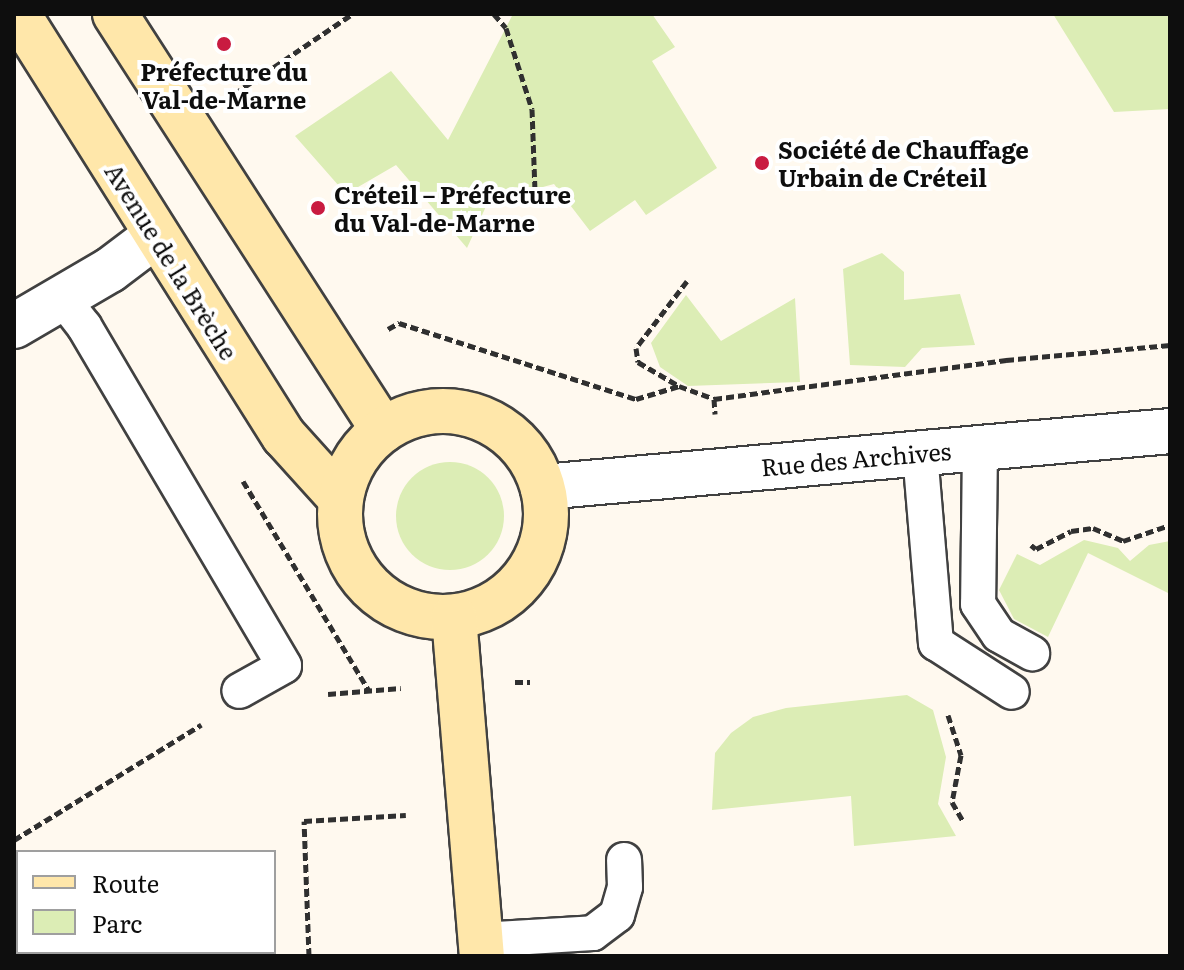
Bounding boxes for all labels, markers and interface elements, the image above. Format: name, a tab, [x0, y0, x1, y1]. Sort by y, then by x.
marker: Préfecture du Val-de-Marne	[215, 35, 233, 53]
place label: Préfecture du Val-de-Marne	[140, 57, 308, 113]
place label: Société de Chauffage Urbain de Créteil	[778, 135, 1029, 191]
marker: Société de Chauffage Urbain de Créteil	[753, 154, 771, 172]
street label: Avenue de la Brèche	[100, 158, 244, 364]
place label: Créteil – Préfecture du Val-de-Marne	[334, 180, 571, 236]
marker: Créteil – Préfecture du Val-de-Marne	[309, 199, 327, 217]
street label: Rue des Archives	[760, 435, 952, 481]
legend	[16, 850, 276, 954]
text: Route	[92, 865, 159, 900]
text: Parc	[92, 905, 142, 940]

